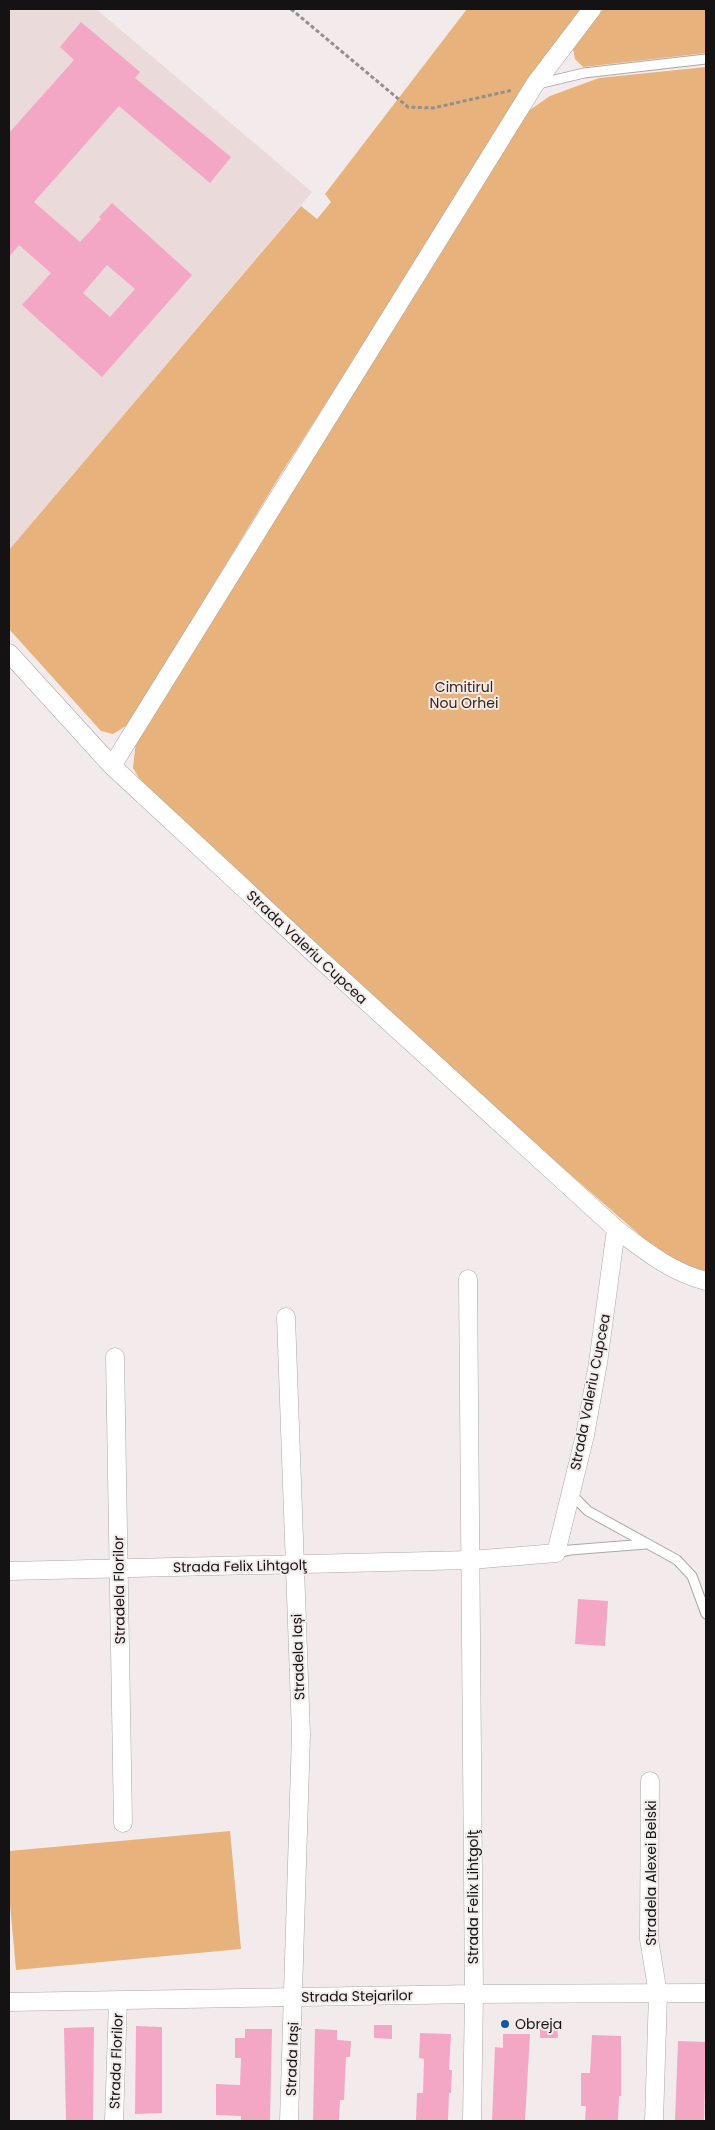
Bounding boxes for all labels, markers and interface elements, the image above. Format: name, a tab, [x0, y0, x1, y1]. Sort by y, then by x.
park label: Cimitirul Nou Orhei	[430, 677, 498, 713]
street label: Strada Valeriu Cupcea	[242, 885, 372, 1009]
street label: Strada Valeriu Cupcea	[565, 1312, 615, 1472]
street label: Stradela Florilor	[108, 1536, 130, 1644]
street label: Strada Felix Lihtgolţ	[173, 1555, 307, 1577]
street label: Stradela Iași	[286, 1613, 310, 1701]
street label: Stradela Alexei Belski	[641, 1800, 661, 1946]
street label: Strada Felix Lihtgolţ	[463, 1830, 483, 1964]
street label: Strada Stejarilor	[301, 1985, 413, 2007]
street label: Strada Florilor	[104, 2012, 128, 2110]
place label: Obreja	[515, 2014, 562, 2034]
marker: Obreja	[499, 2018, 511, 2030]
street label: Strada Iași	[281, 2022, 303, 2096]

